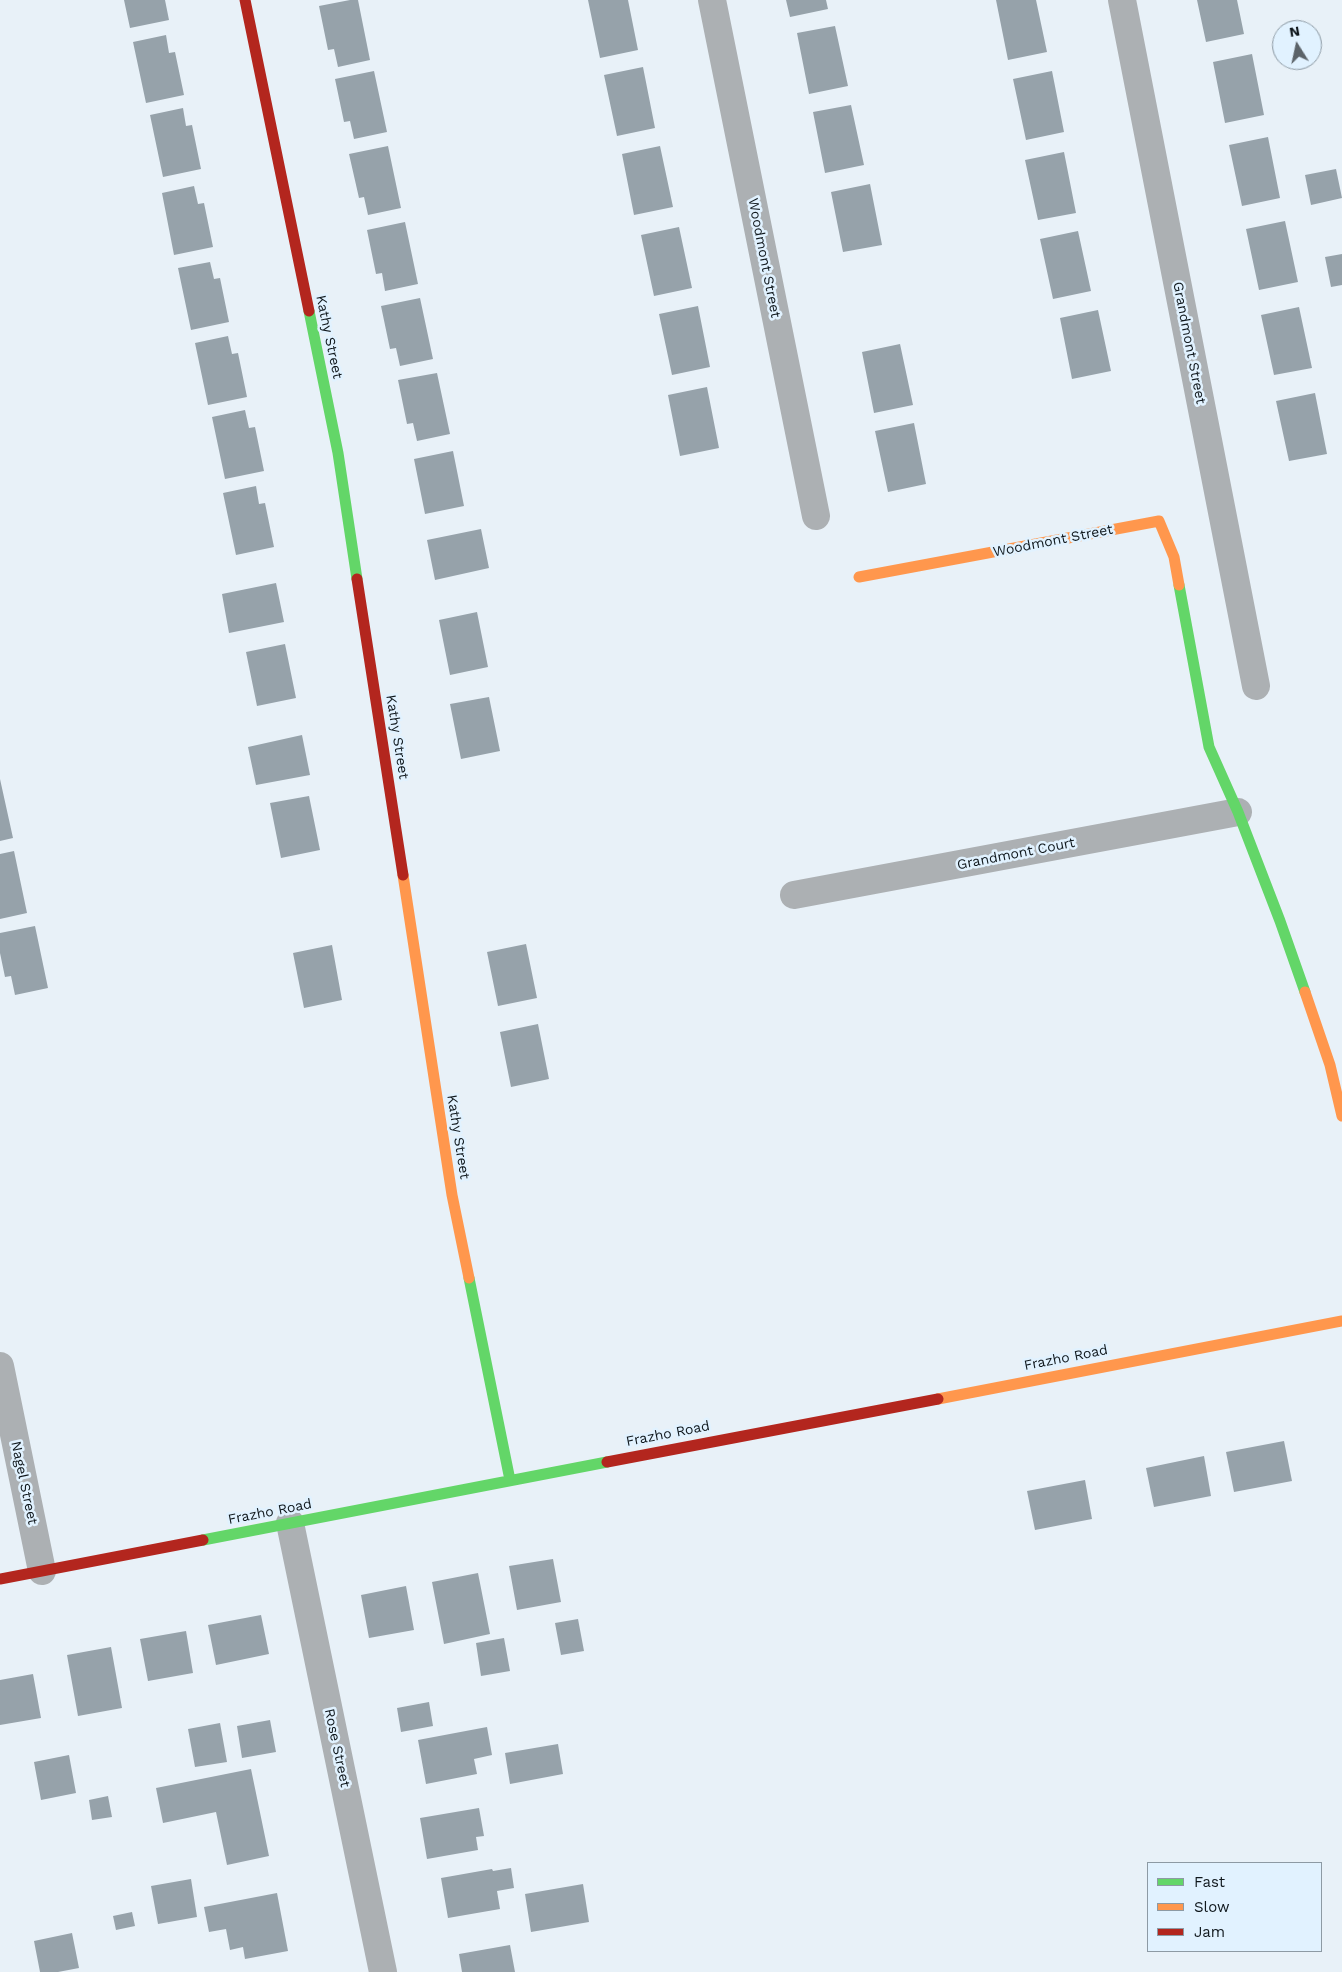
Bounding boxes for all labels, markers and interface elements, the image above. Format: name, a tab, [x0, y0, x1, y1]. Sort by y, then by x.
north arrow	[1272, 20, 1322, 70]
text: N	[1288, 22, 1301, 40]
street label: Woodmont Street	[744, 197, 784, 319]
street label: Grandmont Street	[1169, 280, 1209, 406]
street label: Kathy Street	[312, 294, 346, 380]
street label: Woodmont Street	[992, 521, 1114, 561]
street label: Kathy Street	[382, 694, 412, 780]
street label: Grandmont Court	[956, 834, 1076, 874]
street label: Kathy Street	[443, 1094, 473, 1180]
street label: Frazho Road	[1023, 1342, 1109, 1374]
street label: Frazho Road	[625, 1418, 711, 1450]
street label: Nagel Street	[7, 1440, 41, 1526]
street label: Frazho Road	[227, 1496, 313, 1528]
street label: Rose Street	[320, 1707, 354, 1789]
legend	[1147, 1862, 1322, 1952]
text: Fast	[1194, 1873, 1225, 1891]
text: Slow	[1194, 1898, 1230, 1916]
text: Jam	[1194, 1923, 1225, 1941]

